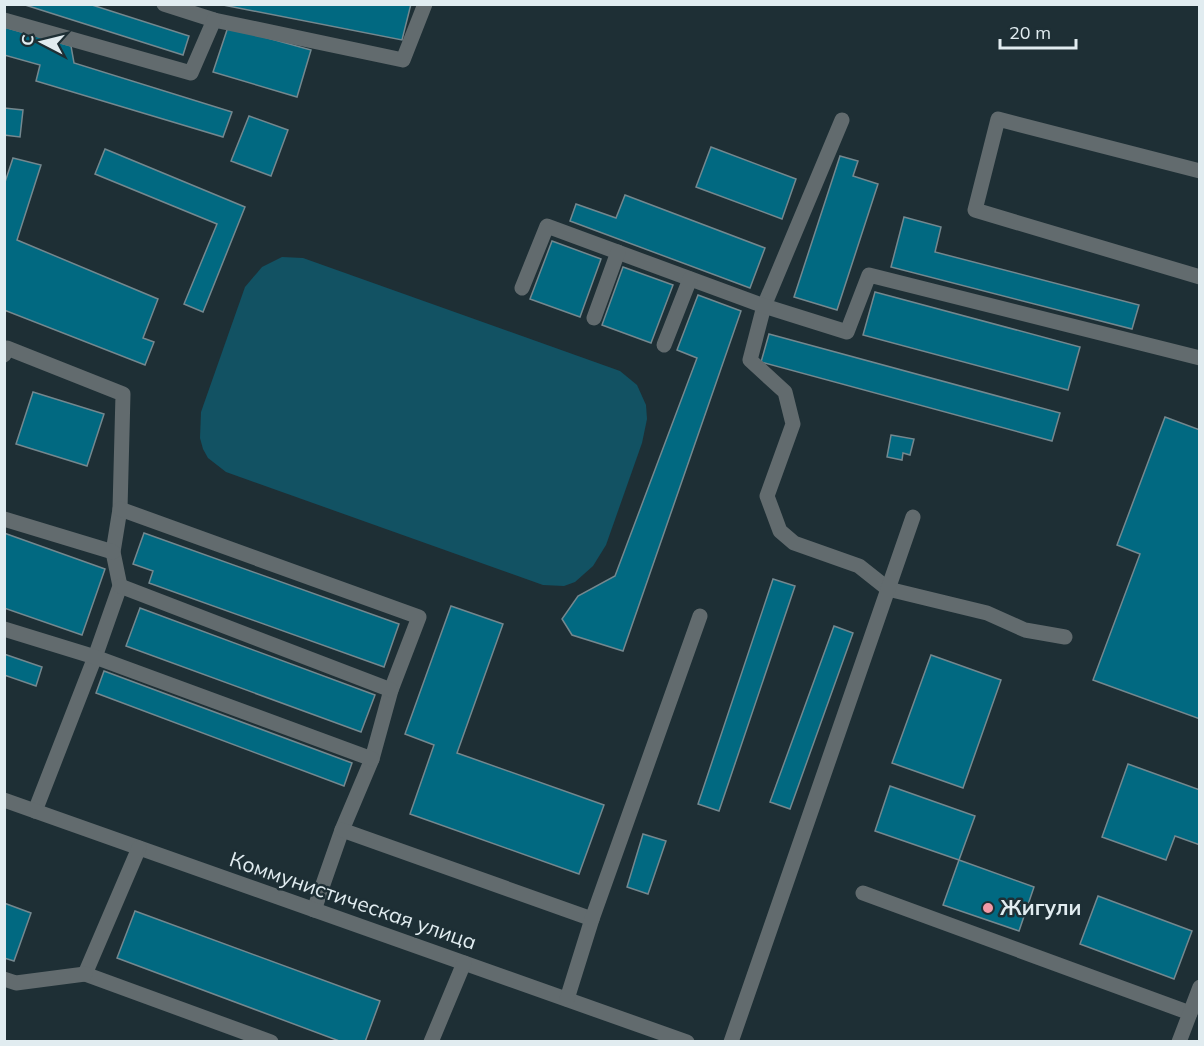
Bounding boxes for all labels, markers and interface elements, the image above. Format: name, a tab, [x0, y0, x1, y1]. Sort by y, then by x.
north arrow	[12, 12, 72, 72]
scale bar	[1000, 12, 1076, 50]
text: 20 m	[1009, 21, 1051, 44]
text: С	[17, 33, 38, 47]
street label: Коммунистическая улица	[226, 846, 480, 955]
place label: Жигули	[1000, 894, 1081, 920]
marker: Жигули	[981, 901, 995, 915]

